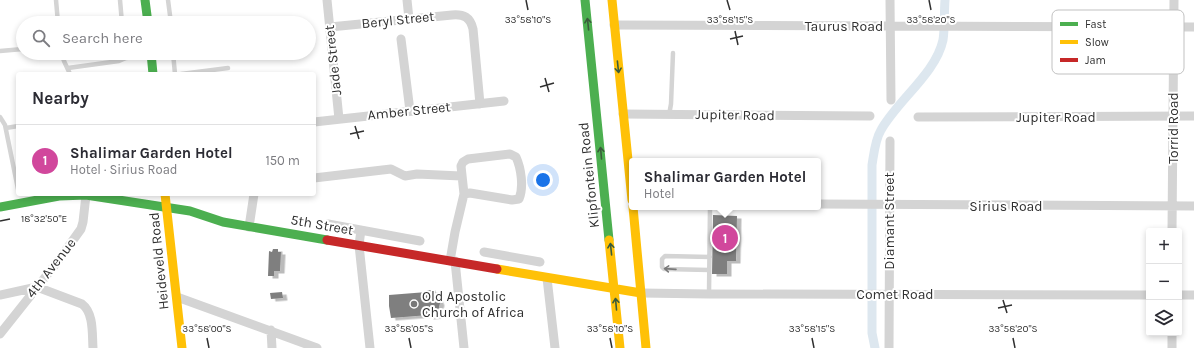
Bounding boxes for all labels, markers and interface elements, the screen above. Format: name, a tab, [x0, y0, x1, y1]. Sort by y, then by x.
street label: Beryl Street	[361, 8, 435, 32]
legend	[1052, 10, 1184, 74]
text: 33°58'10"S	[505, 14, 551, 26]
text: 33°58'15"S	[707, 14, 753, 26]
text: 33°58'20"S	[906, 14, 956, 26]
search box	[16, 16, 316, 60]
one-way arrow	[584, 18, 591, 31]
street label: Taurus Road	[805, 18, 883, 35]
text: Fast	[1085, 18, 1106, 31]
street label: Jade Street	[321, 24, 345, 96]
icon: search	[30, 27, 52, 49]
text: Search here	[62, 29, 143, 47]
text: Slow	[1085, 36, 1109, 49]
text: Jam	[1085, 54, 1106, 67]
one-way arrow	[615, 60, 622, 73]
text: Nearby	[32, 88, 89, 108]
street label: Torrid Road	[1165, 92, 1182, 164]
street label: Amber Street	[367, 98, 451, 124]
street label: Jupiter Road	[695, 106, 775, 124]
street label: Jupiter Road	[1016, 109, 1096, 126]
street label: Klipfontein Road	[575, 121, 603, 229]
text: Shalimar Garden Hotel	[70, 144, 233, 162]
one-way arrow	[598, 147, 605, 160]
text: 1	[43, 153, 47, 168]
text: 150 m	[265, 153, 300, 168]
popup	[629, 158, 821, 210]
text: Hotel · Sirius Road	[70, 162, 178, 177]
text: Shalimar Garden Hotel	[644, 168, 806, 186]
your location	[533, 170, 553, 190]
street label: Diamant Street	[881, 172, 898, 270]
text: Hotel	[644, 186, 675, 201]
street label: Sirius Road	[969, 198, 1043, 215]
street label: Heideveld Road	[145, 211, 173, 311]
street label: 5th Street	[289, 211, 355, 239]
text: 18°32'50"E	[21, 213, 67, 225]
pin: 1	[712, 223, 738, 253]
map controls	[1146, 228, 1182, 336]
button: +	[1146, 228, 1182, 264]
street label: 4th Avenue	[22, 235, 80, 301]
one-way arrow	[607, 243, 615, 256]
button: −	[1146, 264, 1182, 300]
one-way arrow	[664, 265, 677, 272]
street label: Comet Road	[856, 286, 934, 303]
place label: Old Apostolic Church of Africa	[422, 288, 524, 321]
one-way arrow	[613, 298, 620, 311]
marker: Old Apostolic Church of Africa	[409, 299, 419, 309]
button: layers	[1146, 300, 1182, 336]
text: 33°58'00"S	[182, 323, 232, 335]
text: 33°58'05"S	[384, 323, 434, 335]
text: 33°58'10"S	[587, 323, 633, 335]
text: 33°58'15"S	[789, 323, 835, 335]
text: 33°58'20"S	[988, 323, 1038, 335]

